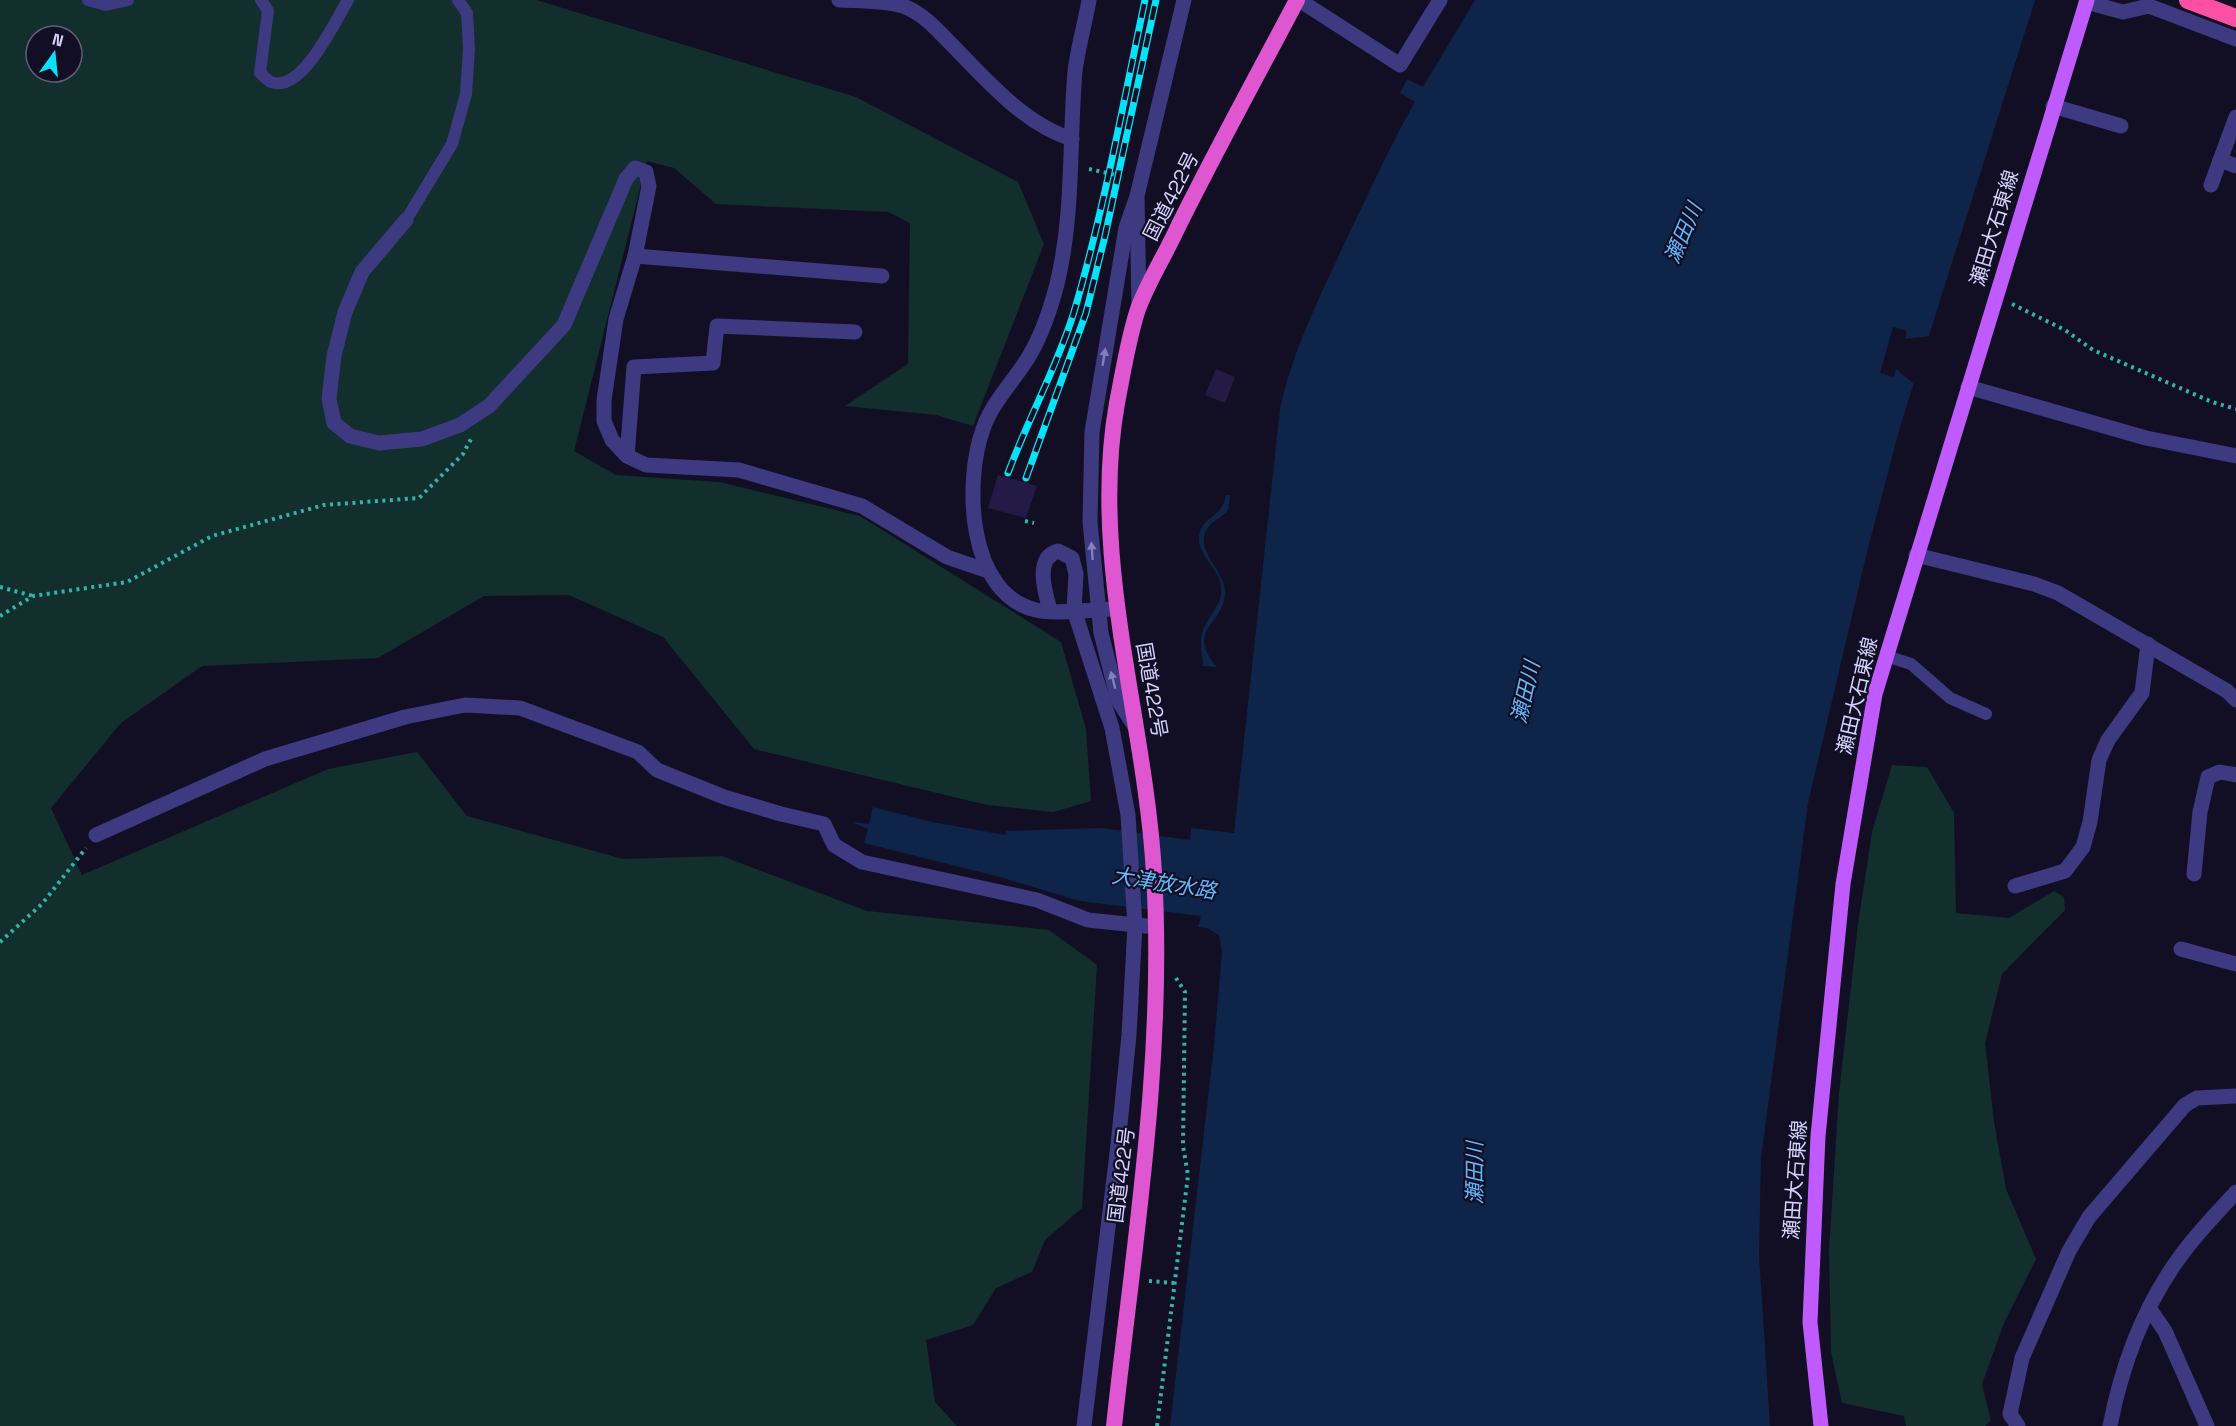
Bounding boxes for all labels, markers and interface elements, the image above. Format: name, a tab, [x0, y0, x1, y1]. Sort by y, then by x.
north arrow	[24, 24, 84, 84]
text: N	[50, 28, 66, 52]
street label: 国道422号	[1137, 147, 1205, 245]
street label: 瀬田大石東線	[1964, 167, 2024, 289]
water label: 瀬田川	[1658, 197, 1709, 267]
one-way arrow	[1100, 348, 1109, 367]
one-way arrow	[1087, 542, 1097, 561]
street label: 瀬田大石東線	[1831, 635, 1883, 757]
street label: 国道422号	[1131, 640, 1173, 740]
water label: 瀬田川	[1505, 656, 1546, 726]
one-way arrow	[1108, 671, 1117, 689]
water label: 大津放水路	[1110, 861, 1220, 905]
street label: 瀬田大石東線	[1778, 1119, 1812, 1241]
street label: 国道422号	[1102, 1125, 1140, 1225]
water label: 瀬田川	[1461, 1140, 1488, 1205]

